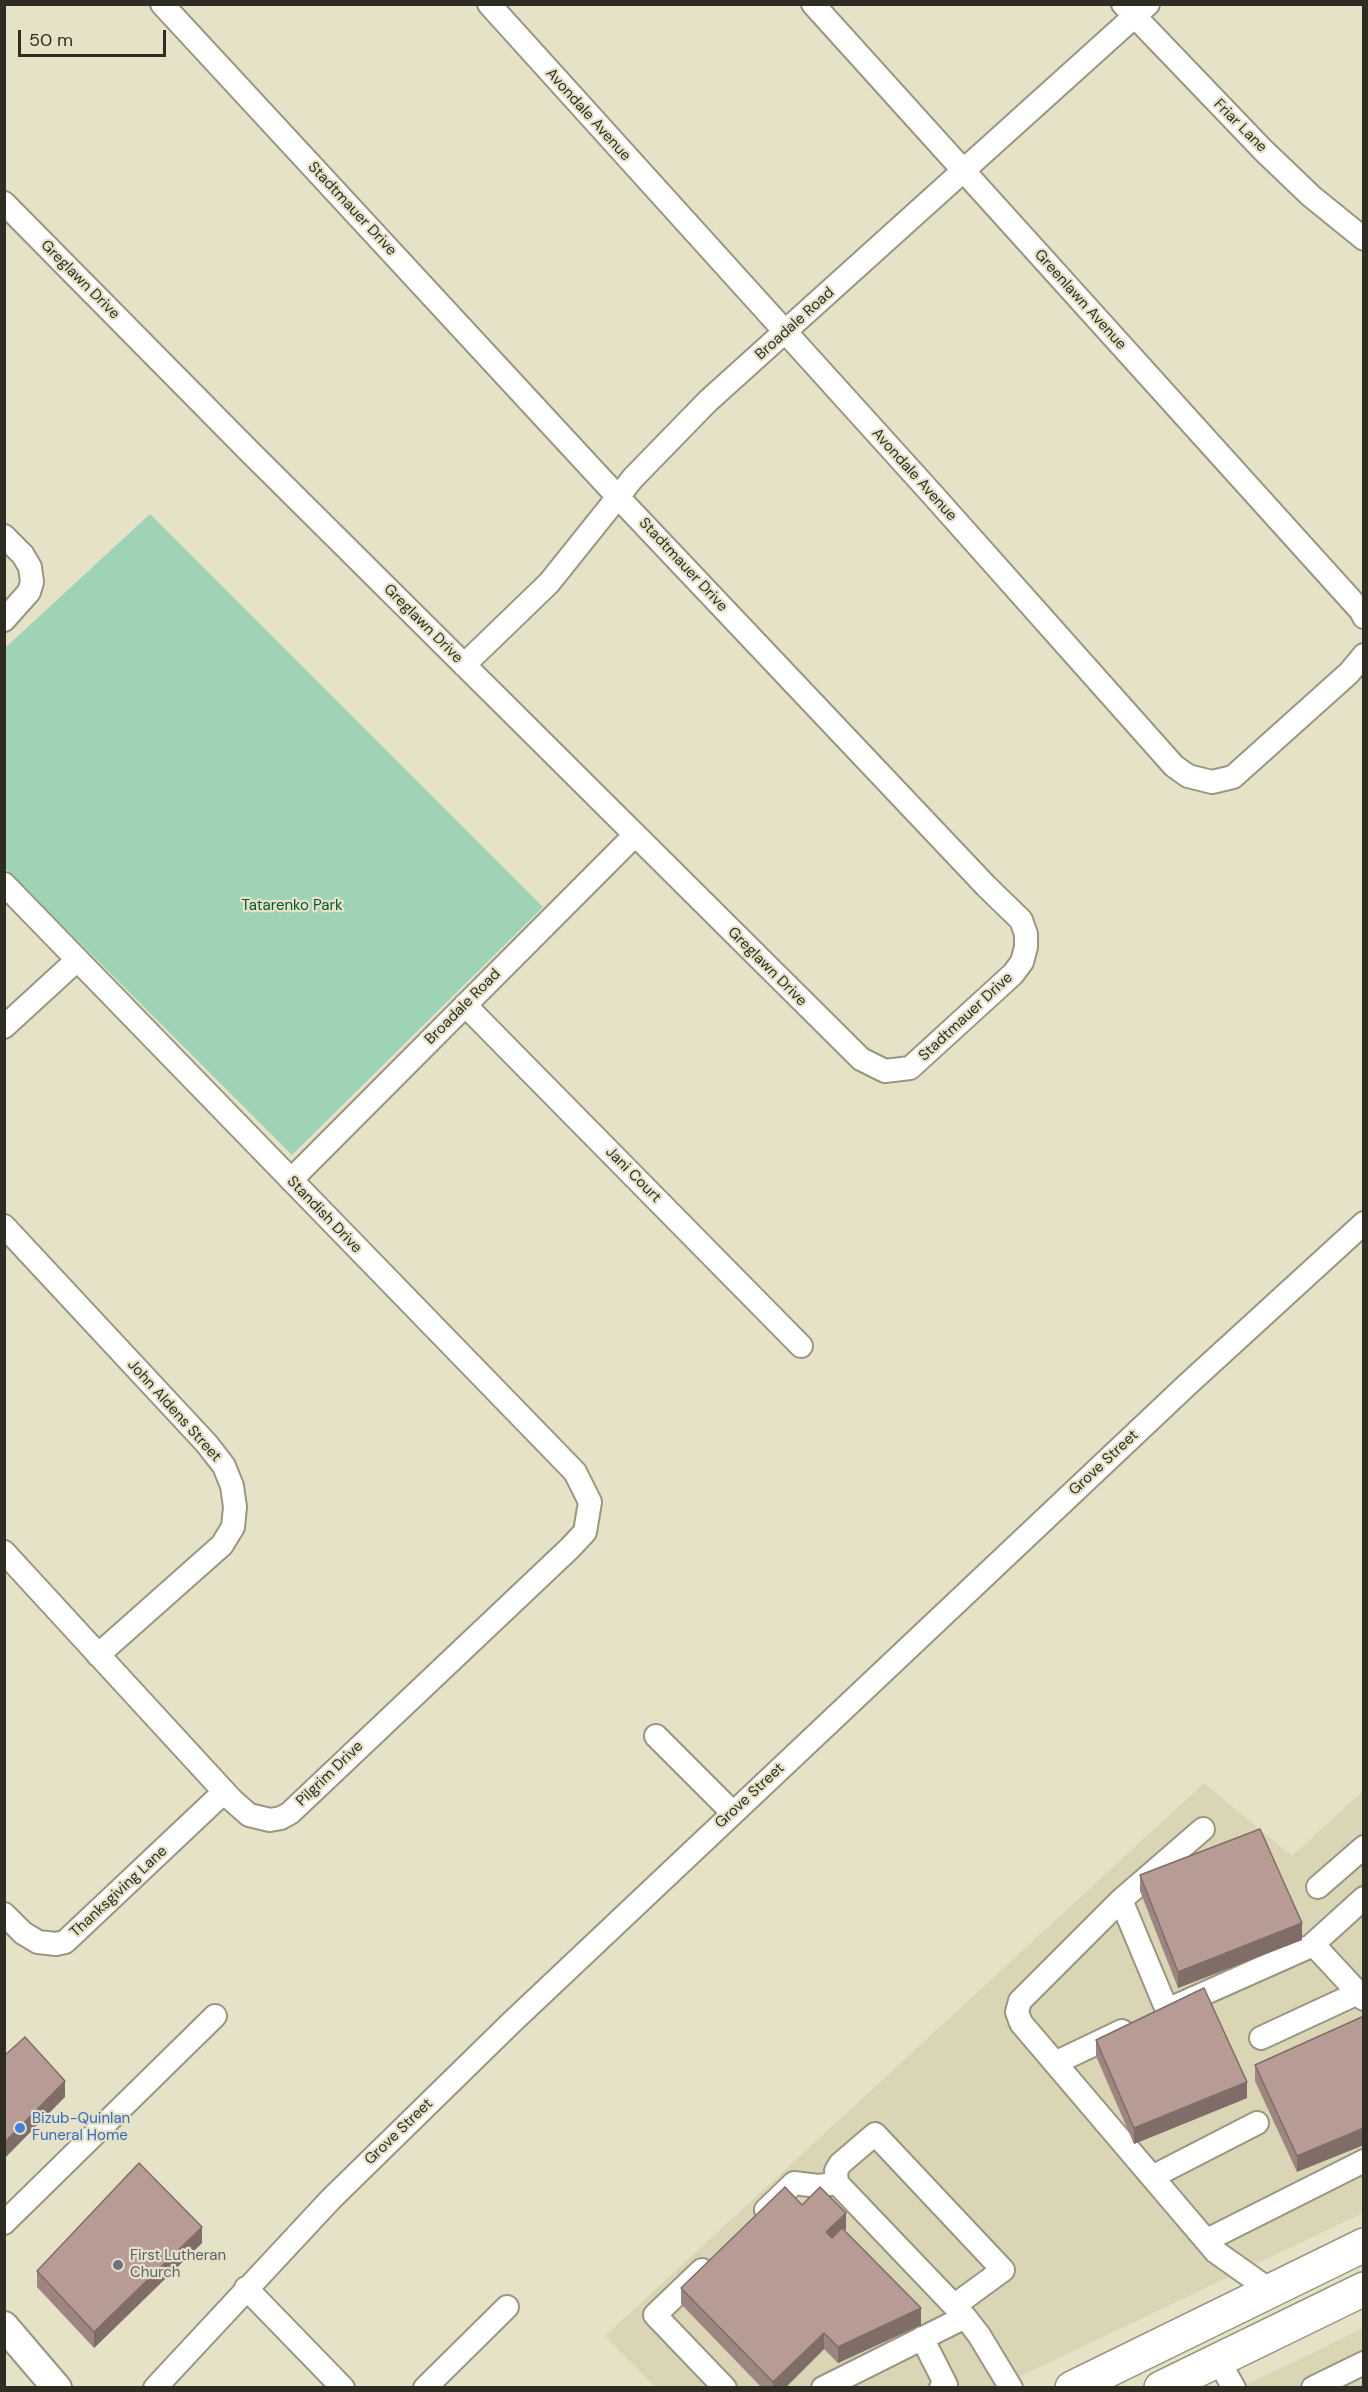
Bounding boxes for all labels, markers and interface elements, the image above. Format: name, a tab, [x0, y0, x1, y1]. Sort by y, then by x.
scale bar	[21, 18, 170, 56]
text: 50 m	[29, 28, 73, 52]
street label: Avondale Avenue	[542, 65, 634, 165]
street label: Friar Lane	[1210, 96, 1270, 156]
street label: Stadtmauer Drive	[304, 158, 400, 260]
street label: Greglawn Drive	[37, 237, 123, 323]
street label: Greenlawn Avenue	[1030, 246, 1130, 354]
street label: Broadale Road	[752, 284, 838, 364]
street label: Avondale Avenue	[868, 425, 960, 525]
street label: Stadtmauer Drive	[635, 514, 731, 616]
street label: Greglawn Drive	[380, 581, 466, 667]
park label: Tatarenko Park	[241, 897, 343, 915]
street label: Greglawn Drive	[724, 924, 810, 1010]
street label: Broadale Road	[421, 965, 505, 1049]
street label: Stadtmauer Drive	[915, 969, 1017, 1065]
street label: Jani Court	[601, 1143, 665, 1207]
street label: Standish Drive	[283, 1173, 365, 1257]
street label: John Aldens Street	[123, 1356, 225, 1466]
street label: Grove Street	[1066, 1427, 1142, 1499]
street label: Pilgrim Drive	[293, 1738, 367, 1810]
street label: Grove Street	[712, 1760, 788, 1832]
street label: Thanksgiving Lane	[67, 1842, 171, 1942]
street label: Grove Street	[361, 2095, 437, 2169]
place label: Bizub-Quinlan Funeral Home	[32, 2110, 130, 2145]
marker: Bizub-Quinlan Funeral Home	[13, 2121, 27, 2135]
place label: First Lutheran Church	[130, 2247, 226, 2282]
marker: First Lutheran Church	[111, 2258, 125, 2272]

